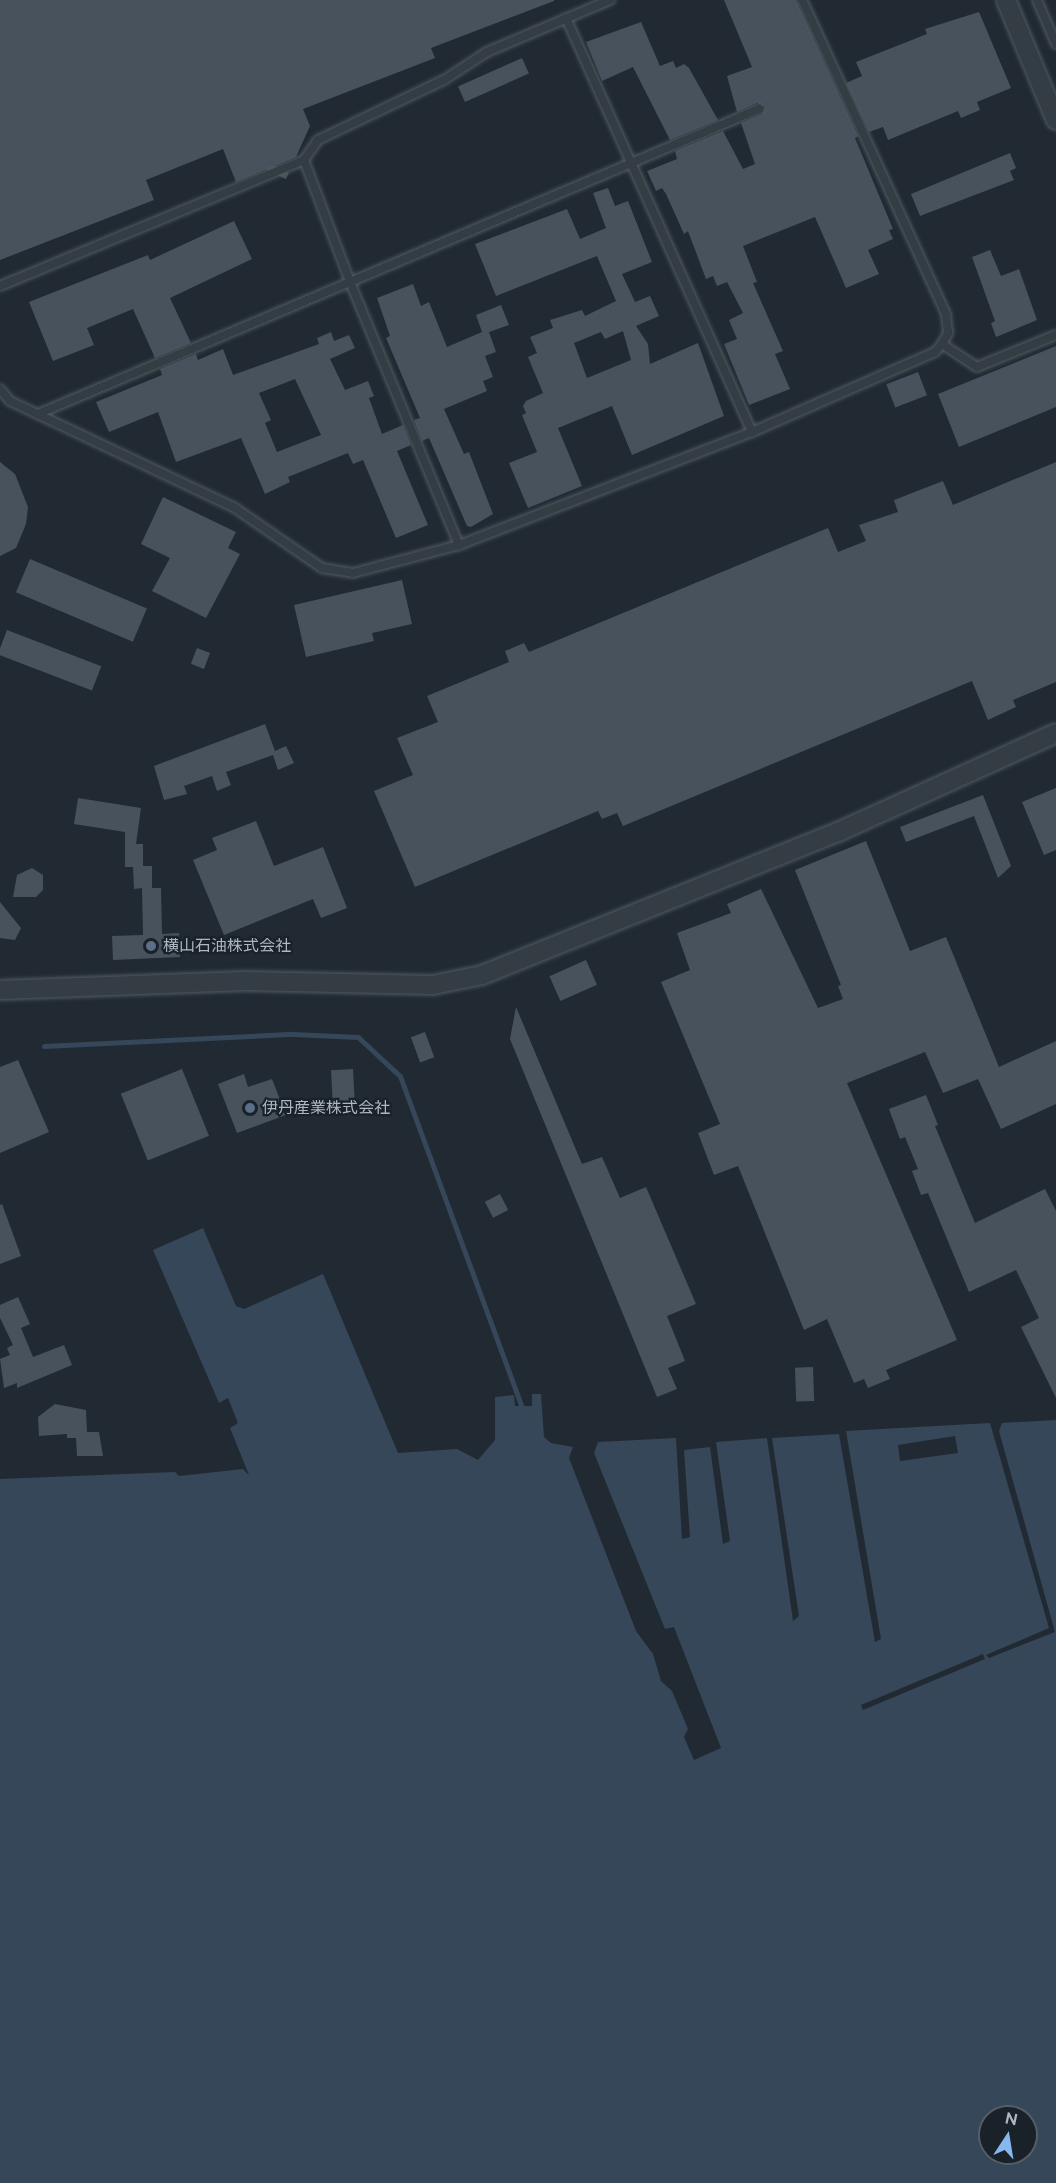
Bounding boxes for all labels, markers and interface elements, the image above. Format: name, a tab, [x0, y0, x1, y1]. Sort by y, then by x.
place label: 横山石油株式会社	[163, 936, 291, 956]
marker: 横山石油株式会社	[144, 939, 158, 953]
place label: 伊丹産業株式会社	[262, 1098, 390, 1118]
marker: 伊丹産業株式会社	[243, 1101, 257, 1115]
north arrow	[978, 2105, 1038, 2165]
text: N	[1003, 2108, 1019, 2129]

